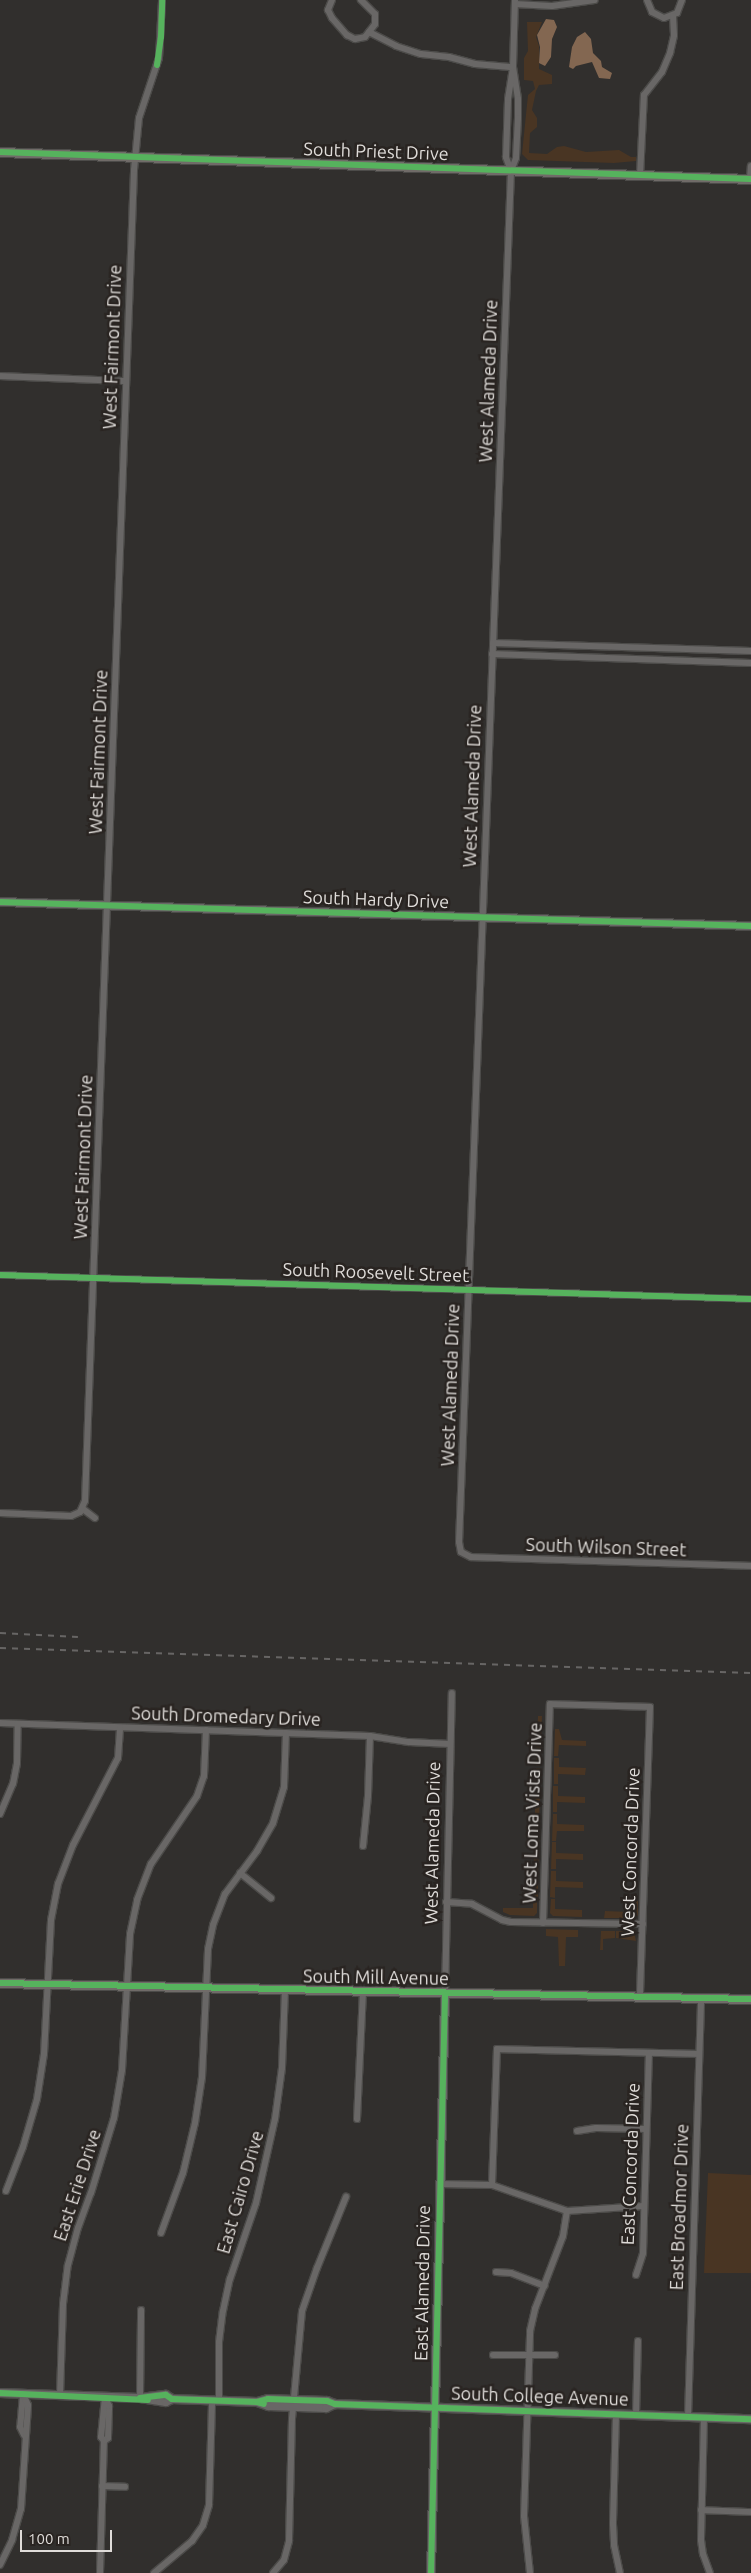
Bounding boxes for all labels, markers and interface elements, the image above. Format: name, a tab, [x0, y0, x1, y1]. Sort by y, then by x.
street label: South Priest Drive	[303, 138, 449, 164]
street label: West Fairmont Drive	[98, 264, 126, 430]
street label: West Alameda Drive	[474, 299, 502, 463]
street label: West Fairmont Drive	[84, 669, 112, 835]
street label: West Alameda Drive	[458, 704, 486, 868]
street label: South Hardy Drive	[303, 886, 449, 912]
street label: West Fairmont Drive	[69, 1074, 97, 1240]
street label: South Roosevelt Street	[282, 1258, 470, 1286]
street label: West Alameda Drive	[436, 1303, 464, 1467]
street label: South Wilson Street	[525, 1533, 687, 1561]
street label: South Dromedary Drive	[131, 1702, 321, 1730]
street label: West Loma Vista Drive	[518, 1722, 546, 1904]
street label: West Alameda Drive	[420, 1761, 444, 1925]
street label: West Concorda Drive	[616, 1767, 644, 1937]
street label: South Mill Avenue	[303, 1965, 449, 1989]
street label: East Concorda Drive	[616, 2083, 644, 2245]
street label: East Broadmor Drive	[665, 2123, 693, 2291]
street label: East Erie Drive	[49, 2126, 105, 2244]
street label: East Cairo Drive	[212, 2128, 268, 2256]
street label: East Alameda Drive	[410, 2205, 434, 2361]
street label: South College Avenue	[451, 2382, 629, 2410]
scale bar	[22, 2520, 115, 2552]
text: 100 m	[28, 2530, 70, 2547]

